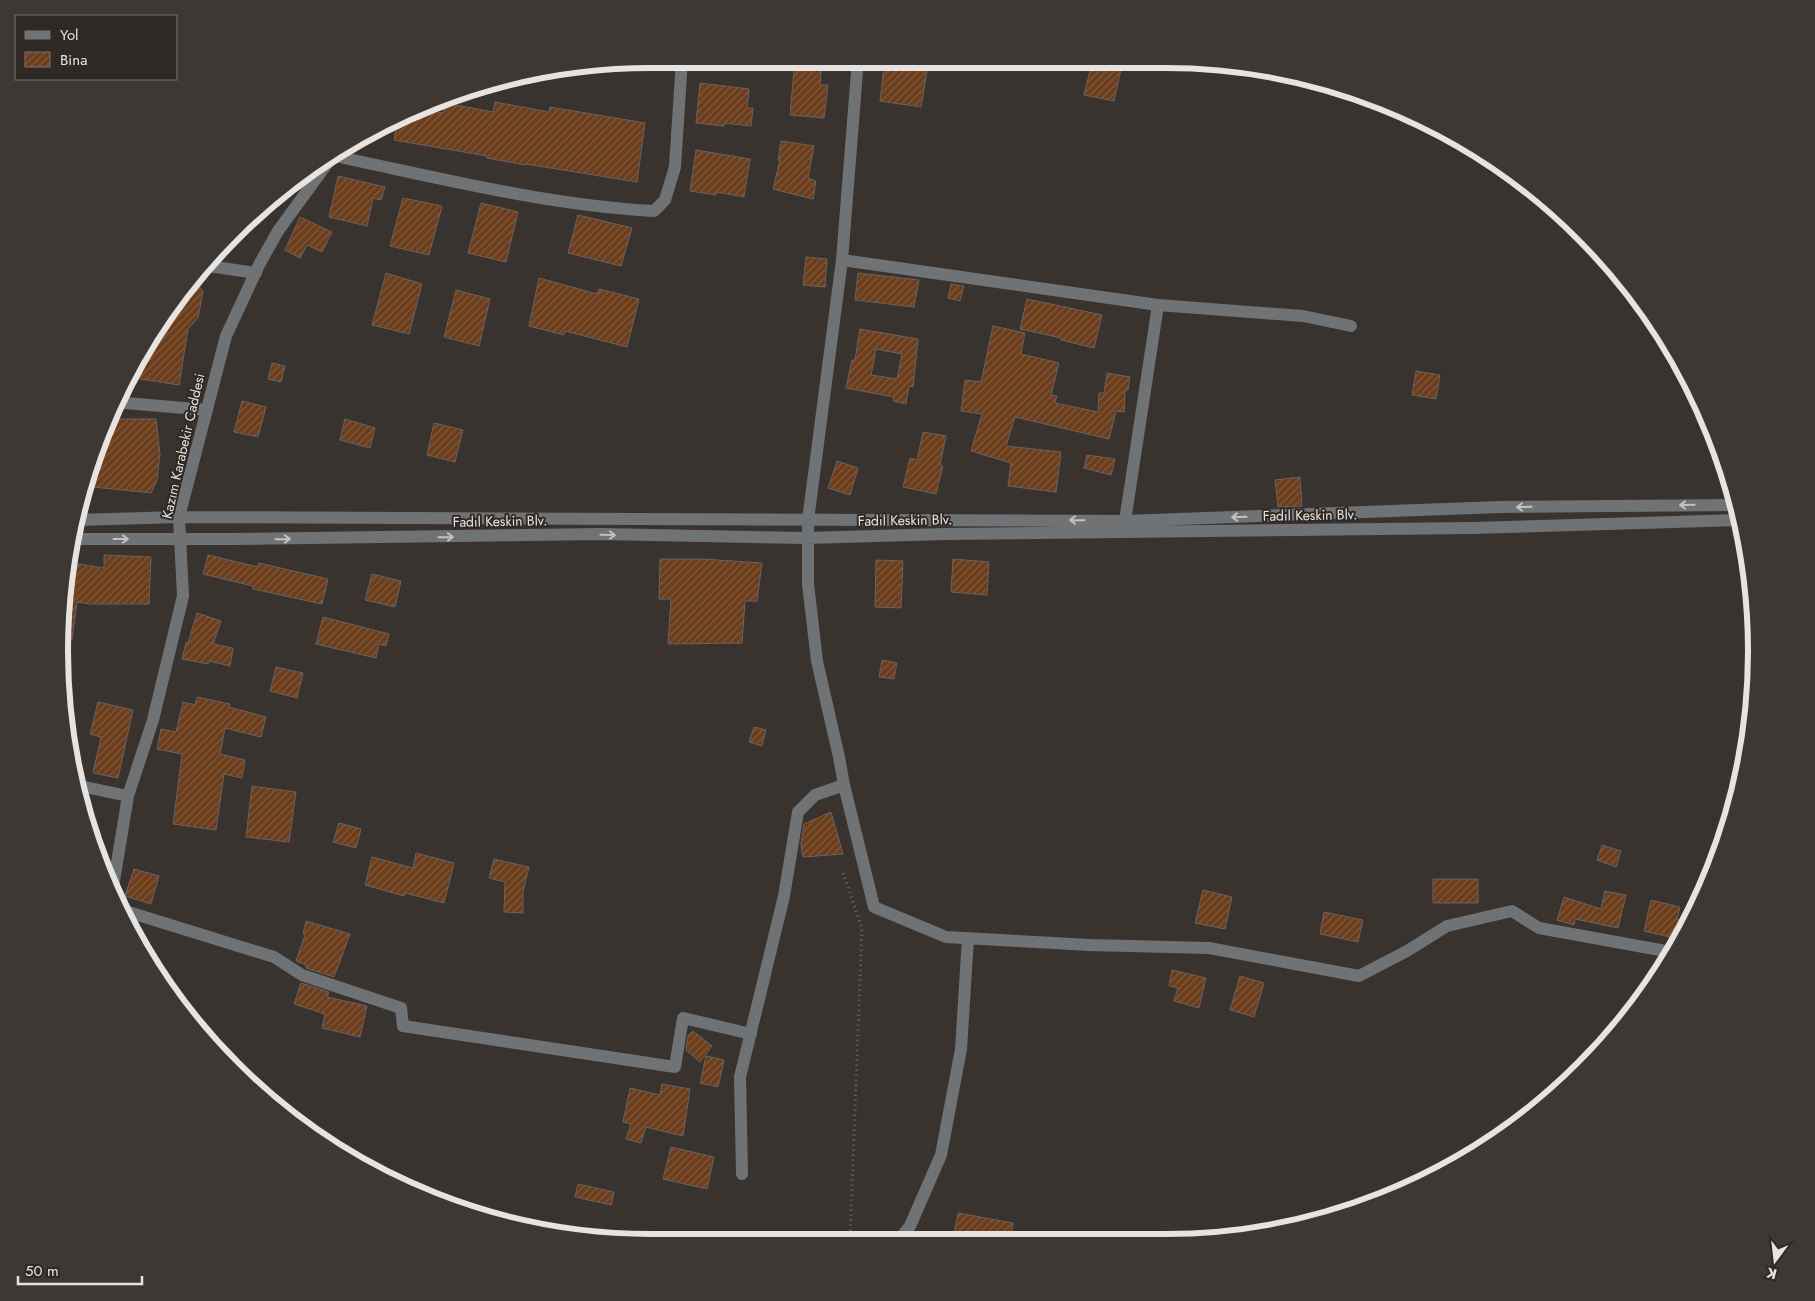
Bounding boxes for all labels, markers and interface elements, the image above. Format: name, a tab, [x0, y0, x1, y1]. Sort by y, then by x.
legend	[15, 15, 178, 80]
text: Yol	[60, 24, 79, 46]
text: Bina	[60, 49, 87, 71]
street label: Kazım Karabekir Caddesi	[157, 371, 209, 521]
one-way arrow	[1679, 501, 1695, 510]
one-way arrow	[1516, 502, 1532, 512]
street label: Fadıl Keskin Blv.	[1263, 504, 1357, 526]
street label: Fadıl Keskin Blv.	[858, 509, 952, 531]
street label: Fadıl Keskin Blv.	[453, 510, 547, 532]
one-way arrow	[1231, 512, 1247, 521]
one-way arrow	[1069, 515, 1086, 525]
one-way arrow	[600, 530, 616, 539]
one-way arrow	[437, 532, 453, 541]
one-way arrow	[112, 534, 128, 544]
one-way arrow	[274, 534, 291, 544]
north arrow	[1750, 1236, 1800, 1286]
scale bar	[18, 1254, 141, 1286]
text: 50 m	[25, 1260, 59, 1282]
text: K	[1764, 1263, 1779, 1284]

